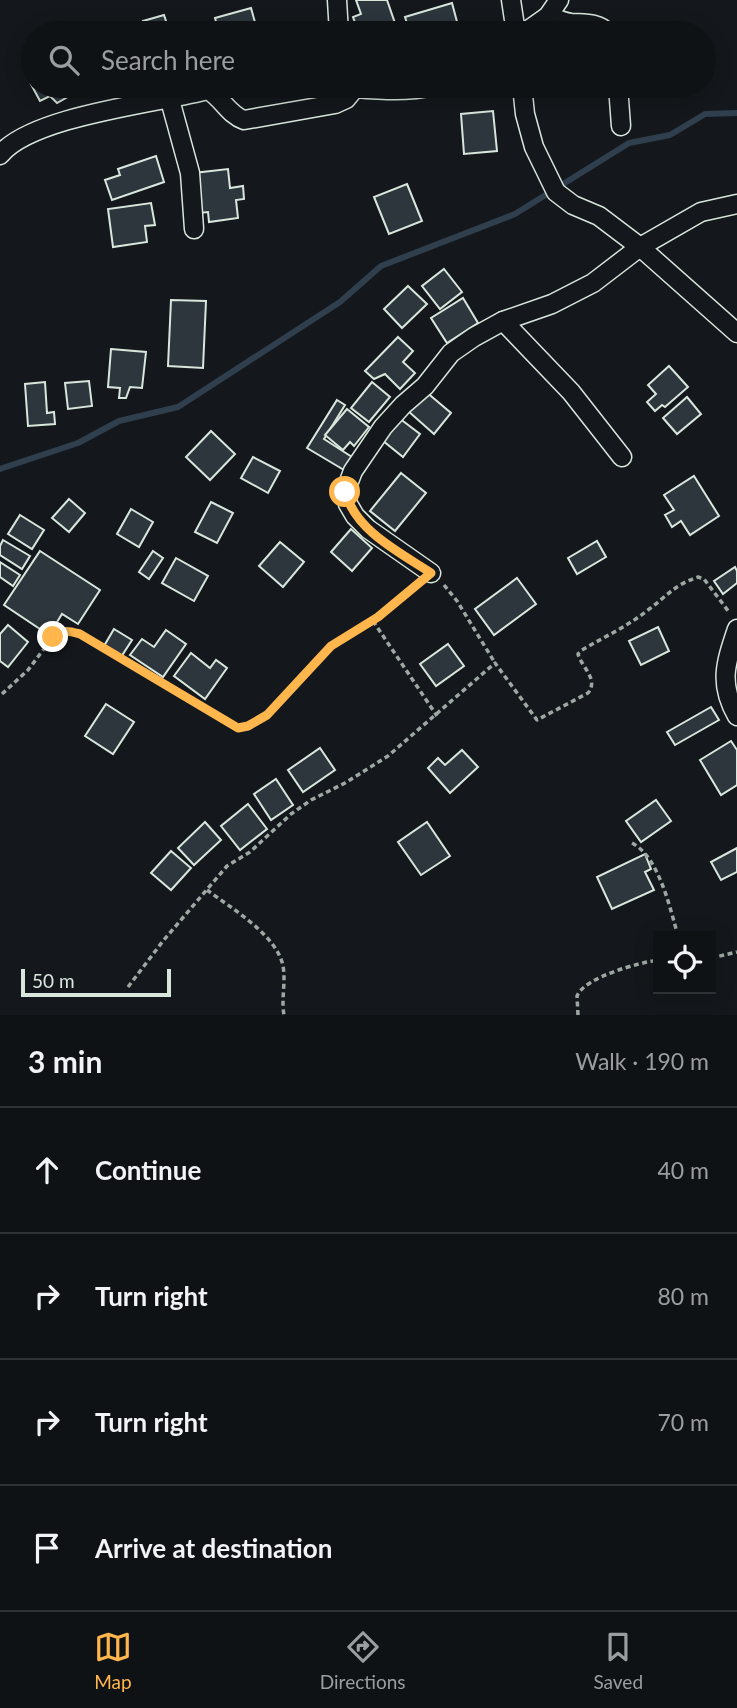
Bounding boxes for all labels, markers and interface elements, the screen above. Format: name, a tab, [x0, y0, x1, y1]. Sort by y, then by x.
search box	[21, 21, 716, 98]
icon: search	[45, 41, 83, 79]
text: Search here	[101, 44, 235, 76]
route start	[329, 476, 360, 507]
route end	[37, 621, 68, 652]
map controls	[653, 931, 716, 994]
button: locate	[653, 931, 716, 994]
scale bar	[21, 966, 172, 998]
text: 50 m	[32, 969, 75, 992]
text: 3 min	[28, 1043, 102, 1079]
text: Walk · 190 m	[575, 1047, 709, 1075]
icon: ahead	[28, 1151, 66, 1189]
text: Continue	[95, 1154, 201, 1186]
text: 40 m	[658, 1156, 709, 1184]
icon: right	[28, 1277, 66, 1315]
text: Turn right	[95, 1280, 208, 1312]
text: 80 m	[658, 1282, 709, 1310]
icon: right	[28, 1403, 66, 1441]
text: Turn right	[95, 1406, 208, 1438]
text: 70 m	[658, 1408, 709, 1436]
icon: arrive	[28, 1529, 66, 1567]
text: Arrive at destination	[95, 1532, 332, 1564]
tab: Map	[94, 1628, 132, 1693]
tab: Directions	[320, 1628, 406, 1693]
tab: Saved	[593, 1628, 643, 1693]

